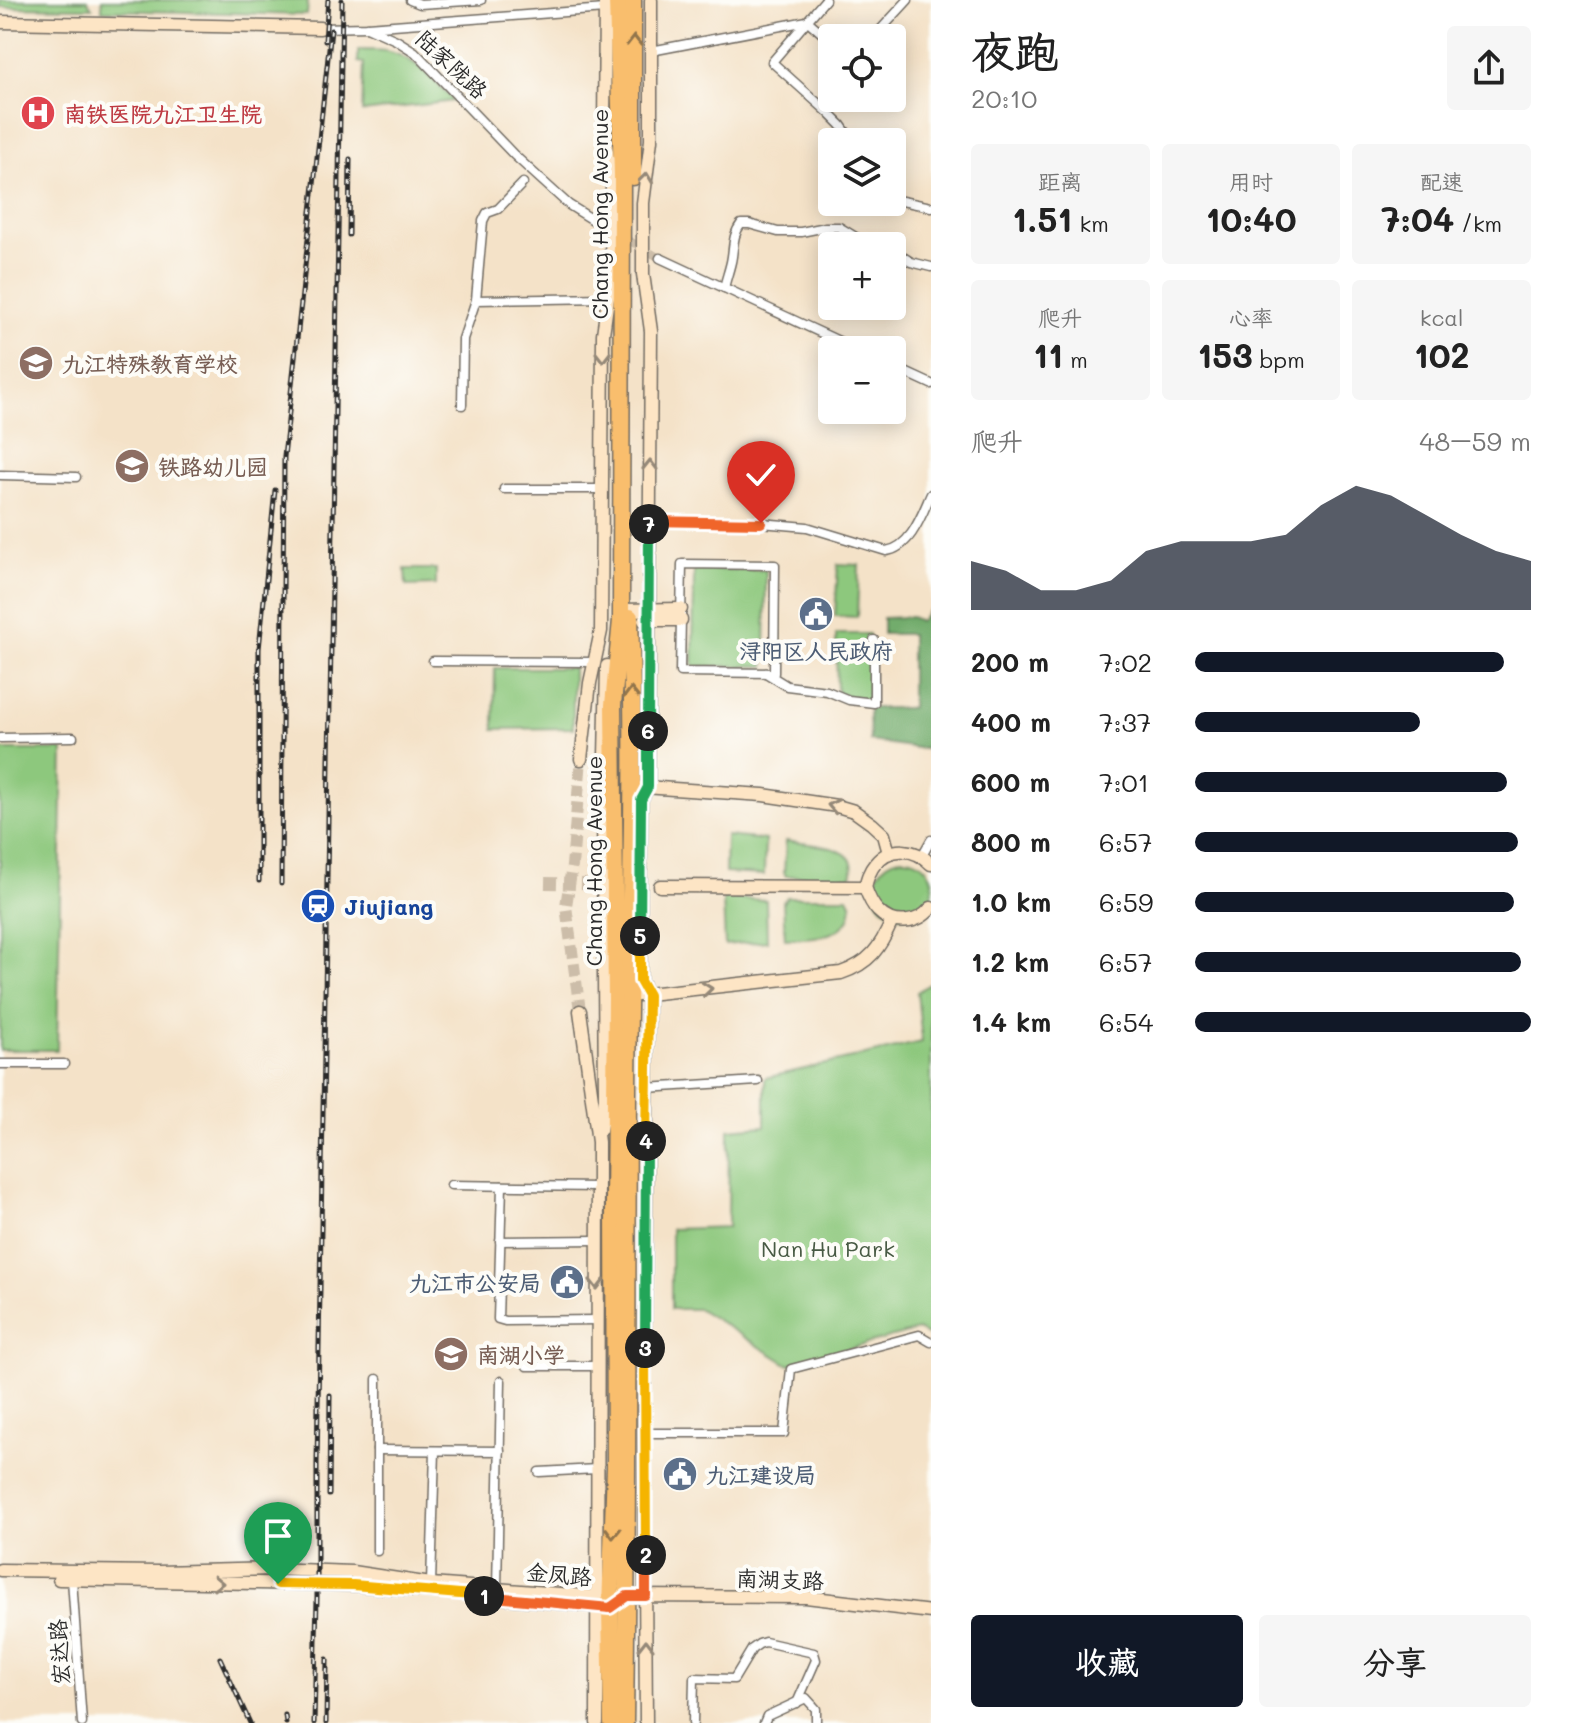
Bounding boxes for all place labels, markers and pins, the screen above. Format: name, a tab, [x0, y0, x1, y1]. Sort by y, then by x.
hospital icon: 南铁医院九江卫生院	[19, 94, 57, 132]
place label: 南铁医院九江卫生院	[64, 99, 262, 128]
school or university icon: 九江特殊教育学校	[17, 344, 55, 382]
place label: 九江特殊教育学校	[62, 349, 238, 378]
pin	[727, 441, 795, 523]
school or university icon: 铁路幼儿园	[113, 447, 151, 485]
place label: 铁路幼儿园	[158, 452, 268, 481]
pin: 7	[629, 504, 669, 544]
public building icon: 浔阳区人民政府	[797, 595, 835, 633]
place label: 浔阳区人民政府	[739, 636, 893, 665]
pin: 6	[628, 711, 668, 751]
station icon: Jiujiang	[299, 887, 337, 925]
place label: Jiujiang	[344, 892, 433, 921]
pin: 5	[620, 916, 660, 956]
pin: 4	[626, 1121, 666, 1161]
public building icon: 九江市公安局	[548, 1263, 586, 1301]
place label: 九江市公安局	[409, 1268, 541, 1297]
pin: 3	[625, 1328, 665, 1368]
school or university icon: 南湖小学	[432, 1335, 470, 1373]
place label: 南湖小学	[477, 1340, 565, 1369]
public building icon: 九江建设局	[661, 1455, 699, 1493]
place label: 九江建设局	[706, 1460, 816, 1489]
pin	[244, 1502, 312, 1584]
pin: 2	[626, 1535, 666, 1575]
pin: 1	[464, 1576, 504, 1616]

